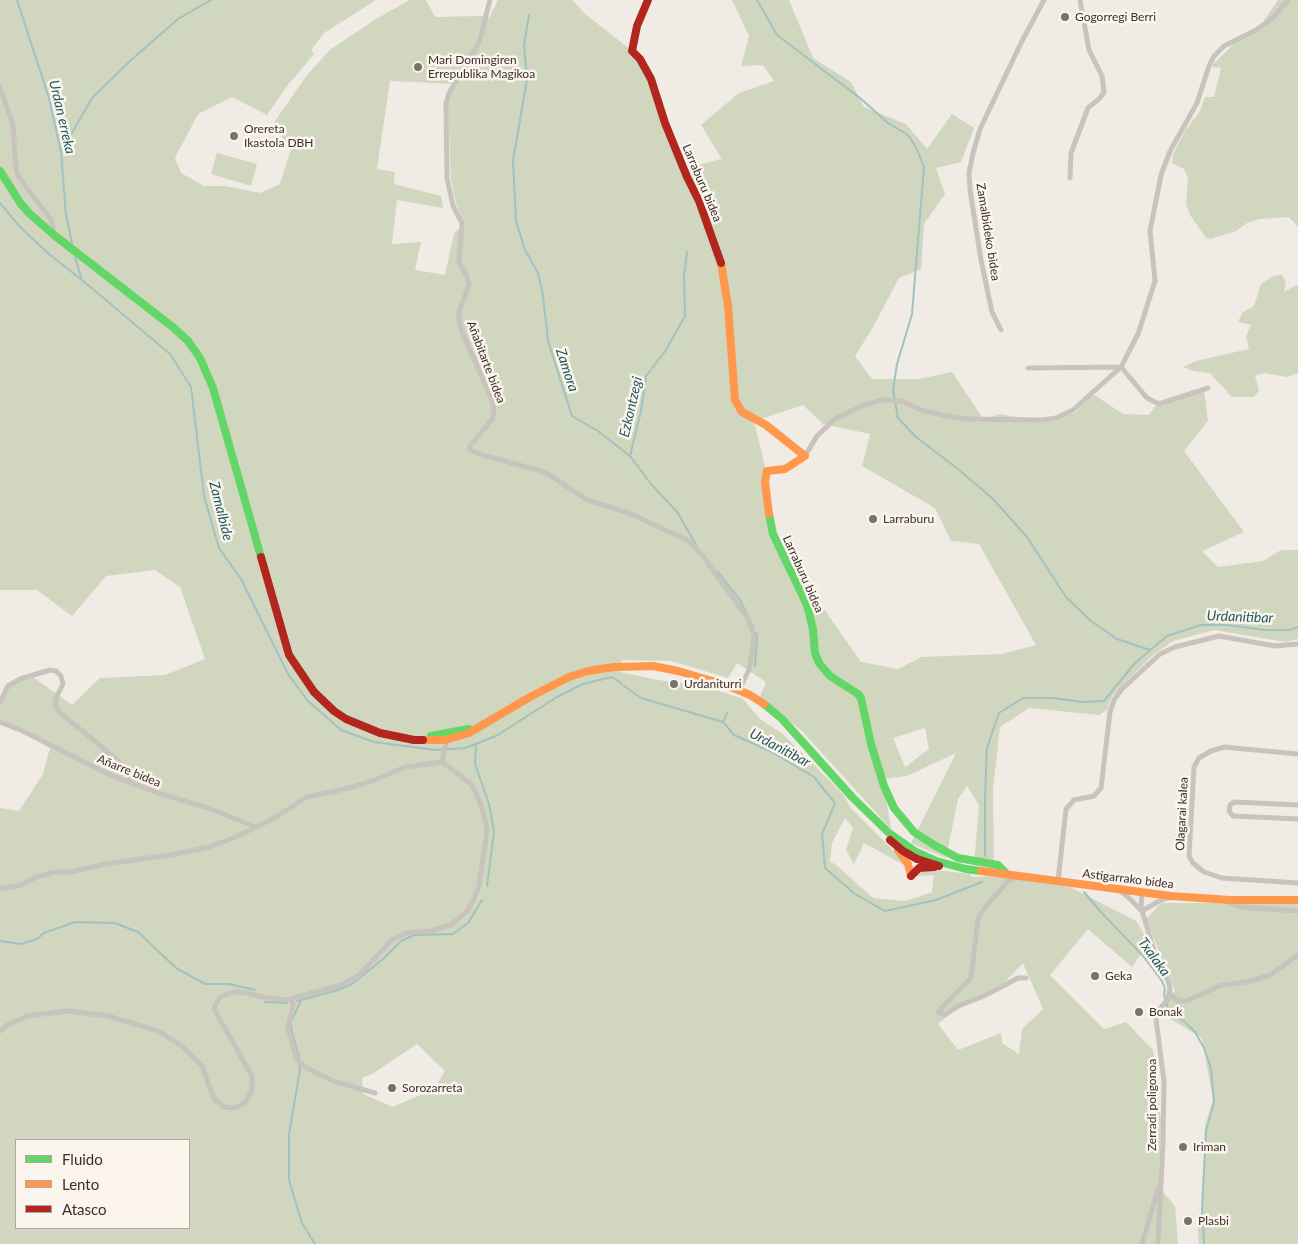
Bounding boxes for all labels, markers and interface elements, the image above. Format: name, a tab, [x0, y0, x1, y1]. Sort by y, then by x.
place label: Gogorregi Berri	[1075, 10, 1156, 24]
marker: Gogorregi Berri	[1059, 11, 1071, 23]
place label: Mari Domingiren Errepublika Magikoa	[428, 53, 535, 81]
marker: Mari Domingiren Errepublika Magikoa	[412, 61, 424, 73]
water label: Urdan erreka	[45, 78, 79, 156]
place label: Orereta Ikastola DBH	[244, 122, 314, 150]
marker: Orereta Ikastola DBH	[228, 130, 240, 142]
street label: Larraburu bidea	[679, 142, 725, 224]
street label: Zamalbideko bidea	[973, 182, 1003, 282]
street label: Añabitarte bidea	[464, 319, 508, 405]
water label: Zamora	[552, 346, 582, 394]
water label: Ezkontzegi	[616, 375, 646, 439]
water label: Zamalbide	[206, 480, 236, 542]
place label: Larraburu	[883, 512, 934, 526]
marker: Larraburu	[867, 513, 879, 525]
street label: Larraburu bidea	[780, 533, 826, 615]
water label: Urdanitibar	[1206, 607, 1274, 627]
place label: Urdaniturri	[684, 677, 742, 691]
marker: Urdaniturri	[668, 678, 680, 690]
water label: Urdanitibar	[747, 725, 813, 771]
street label: Añarre bidea	[95, 752, 163, 790]
street label: Olagarai kalea	[1173, 777, 1191, 851]
street label: Astigarrako bidea	[1082, 866, 1174, 892]
water label: Txalaka	[1134, 934, 1174, 980]
place label: Geka	[1105, 969, 1132, 983]
marker: Geka	[1089, 970, 1101, 982]
place label: Bonak	[1149, 1005, 1182, 1019]
marker: Bonak	[1133, 1006, 1145, 1018]
street label: Zerradi poligonoa	[1145, 1059, 1159, 1151]
place label: Sorozarreta	[402, 1081, 463, 1095]
marker: Sorozarreta	[386, 1082, 398, 1094]
legend	[15, 1139, 190, 1229]
place label: Iriman	[1193, 1140, 1226, 1154]
marker: Iriman	[1177, 1141, 1189, 1153]
text: Fluido	[62, 1150, 103, 1168]
text: Lento	[62, 1175, 99, 1193]
text: Atasco	[62, 1200, 107, 1218]
place label: Plasbi	[1198, 1214, 1229, 1228]
marker: Plasbi	[1182, 1215, 1194, 1227]

